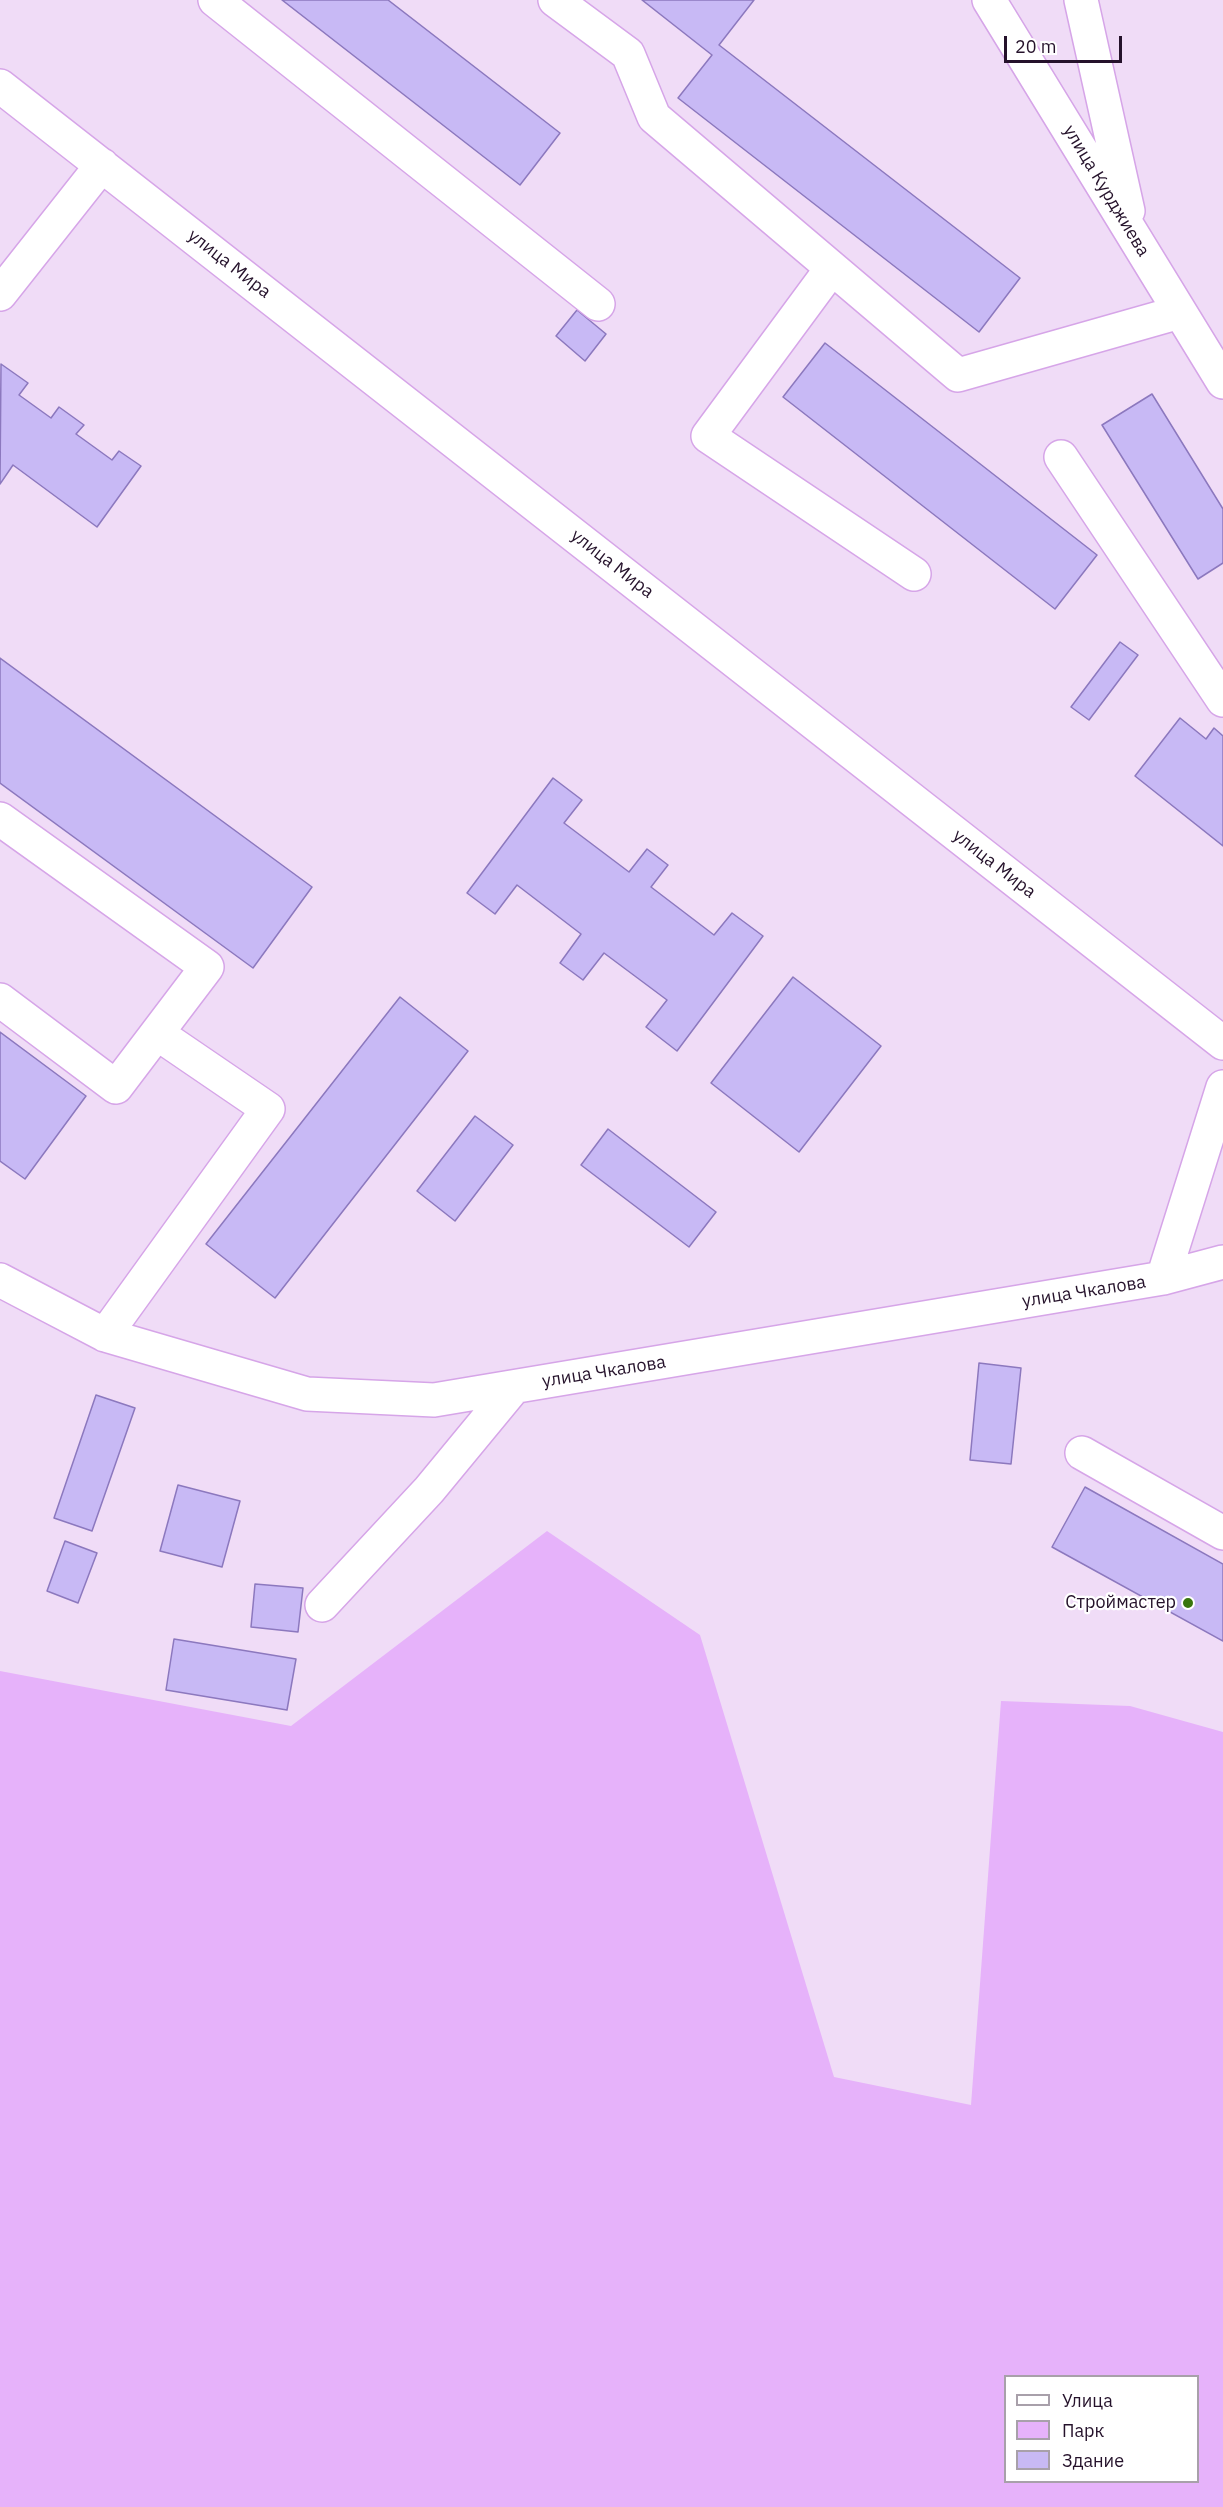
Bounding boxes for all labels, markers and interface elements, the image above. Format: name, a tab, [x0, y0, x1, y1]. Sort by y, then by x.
scale bar	[1007, 24, 1126, 62]
text: 20 m	[1015, 35, 1057, 58]
street label: улица Курджиева	[1058, 121, 1154, 261]
street label: улица Мира	[183, 225, 275, 303]
street label: улица Мира	[566, 525, 658, 603]
street label: улица Мира	[948, 825, 1040, 903]
street label: улица Чкалова	[1021, 1272, 1147, 1312]
street label: улица Чкалова	[541, 1352, 667, 1392]
place label: Строймастер	[1065, 1592, 1176, 1614]
marker: Строймастер	[1181, 1596, 1195, 1610]
legend	[1004, 2375, 1199, 2483]
text: Улица	[1062, 2389, 1113, 2412]
text: Парк	[1062, 2419, 1104, 2442]
text: Здание	[1062, 2449, 1124, 2472]

